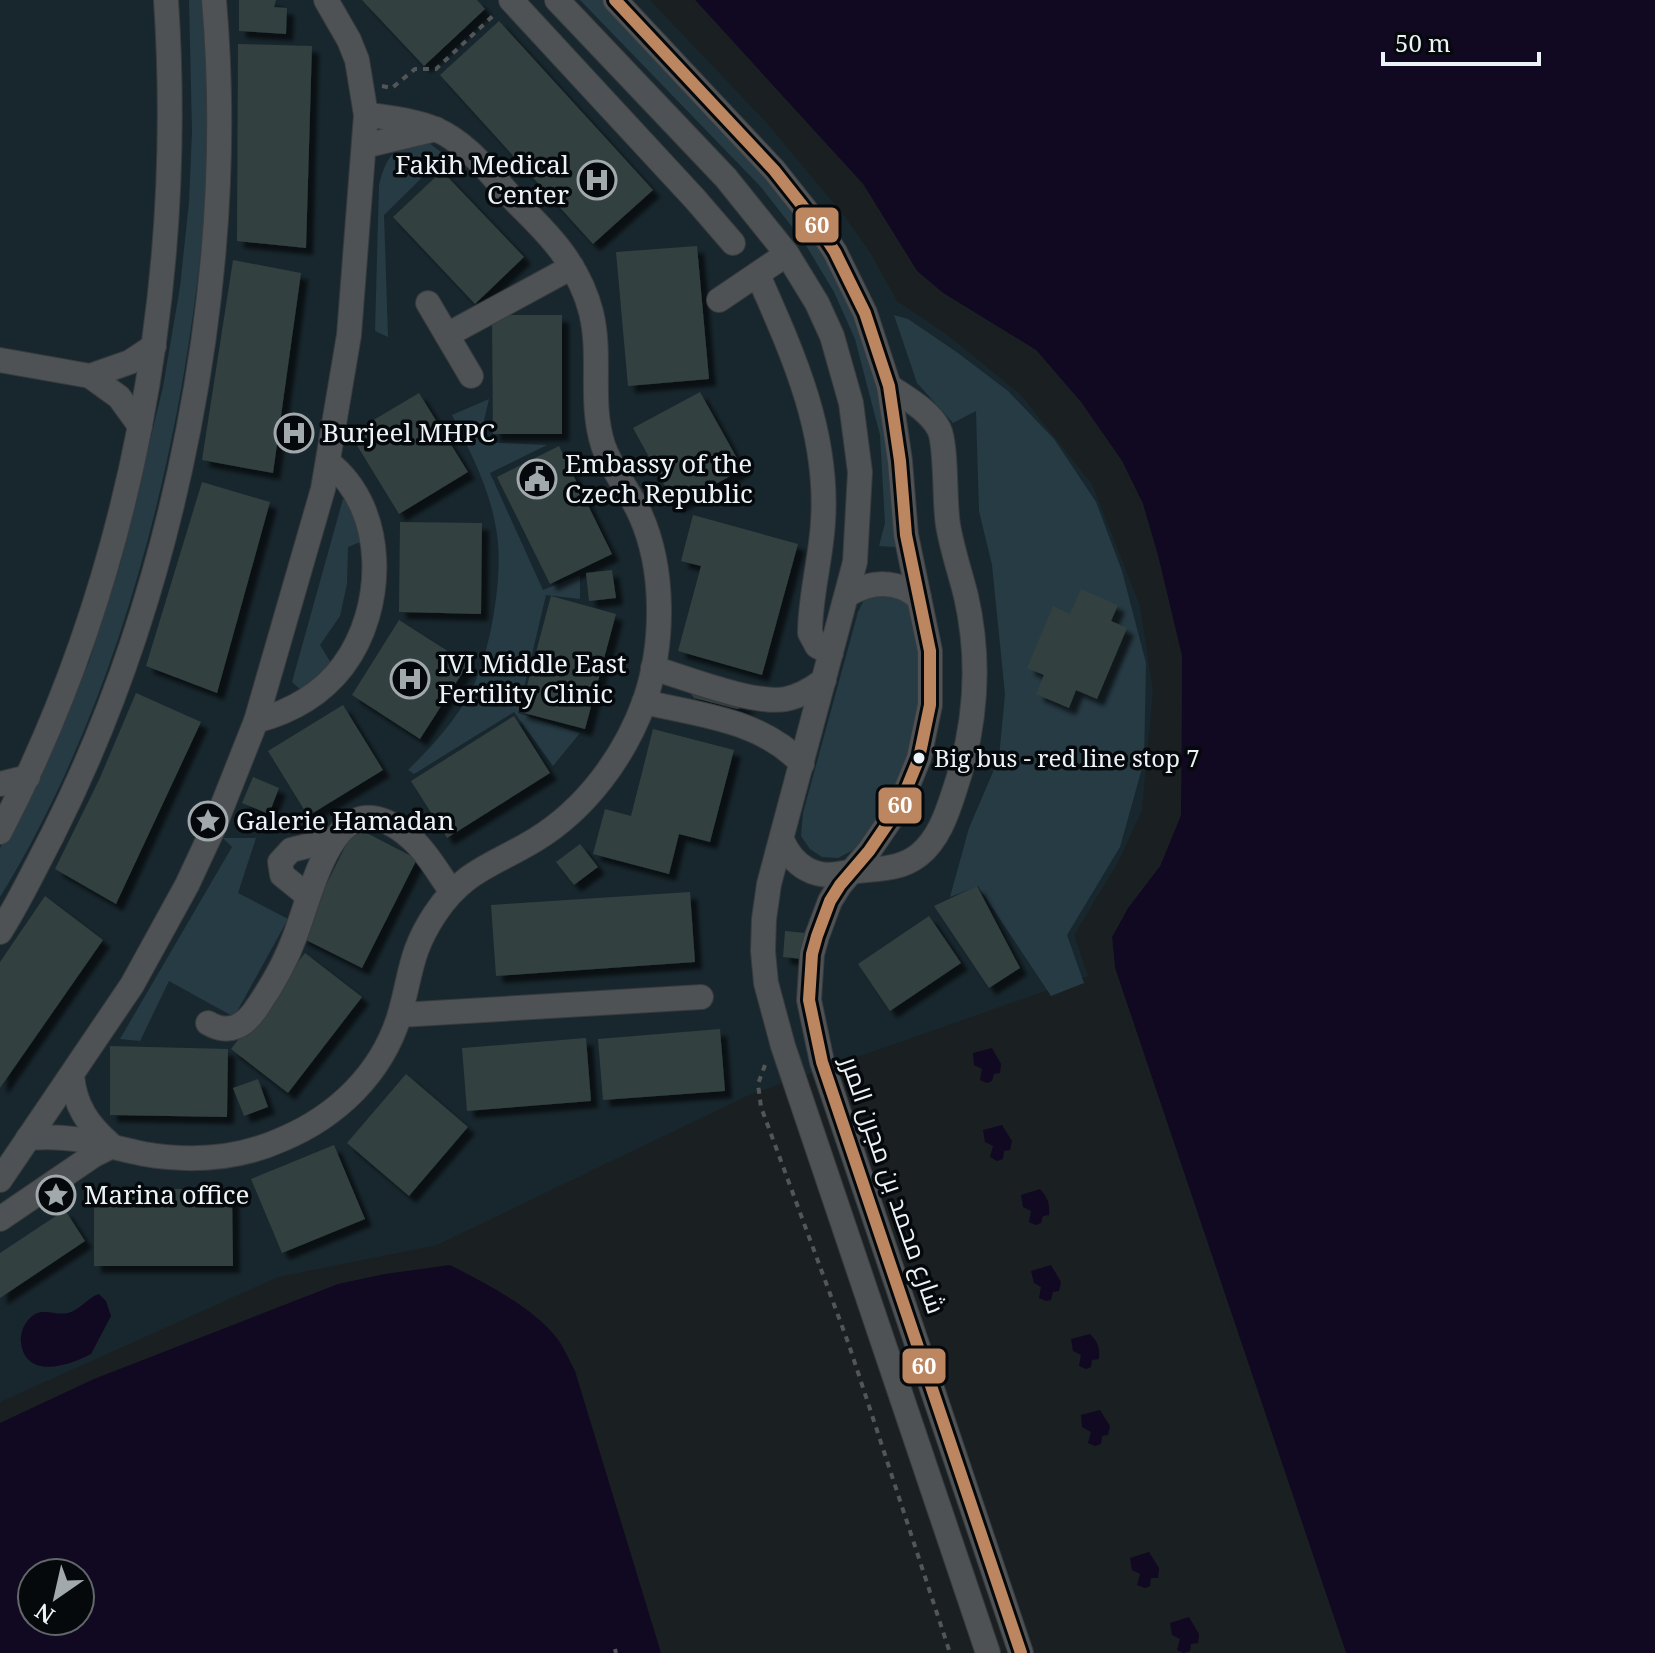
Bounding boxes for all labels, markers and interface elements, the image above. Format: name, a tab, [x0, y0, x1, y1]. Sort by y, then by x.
scale bar	[1383, 16, 1539, 66]
text: 50 m	[1395, 26, 1451, 59]
place label: Fakih Medical Center	[395, 146, 569, 212]
hospital icon: Fakih Medical Center	[576, 159, 618, 201]
line badge: 60	[794, 206, 840, 244]
text: 60	[805, 209, 829, 239]
hospital icon: Burjeel MHPC	[273, 412, 315, 454]
place label: Burjeel MHPC	[322, 414, 495, 450]
place label: Embassy of the Czech Republic	[565, 445, 753, 511]
public building icon: Embassy of the Czech Republic	[516, 458, 558, 500]
place label: IVI Middle East Fertility Clinic	[438, 645, 626, 711]
hospital icon: IVI Middle East Fertility Clinic	[389, 658, 431, 700]
place label: Big bus - red line stop 7	[934, 741, 1200, 774]
marker: Big bus - red line stop 7	[911, 750, 927, 766]
line badge: 60	[877, 786, 923, 825]
text: 60	[888, 789, 912, 819]
place icon: Galerie Hamadan	[187, 800, 229, 842]
place label: Galerie Hamadan	[236, 802, 454, 838]
street label: شارع محمد بن مجرن المرر	[832, 1049, 955, 1318]
place icon: Marina office	[35, 1174, 77, 1216]
place label: Marina office	[84, 1176, 250, 1212]
line badge: 60	[901, 1347, 947, 1385]
text: 60	[912, 1350, 936, 1380]
north arrow	[16, 1557, 96, 1637]
text: N	[29, 1597, 60, 1632]

